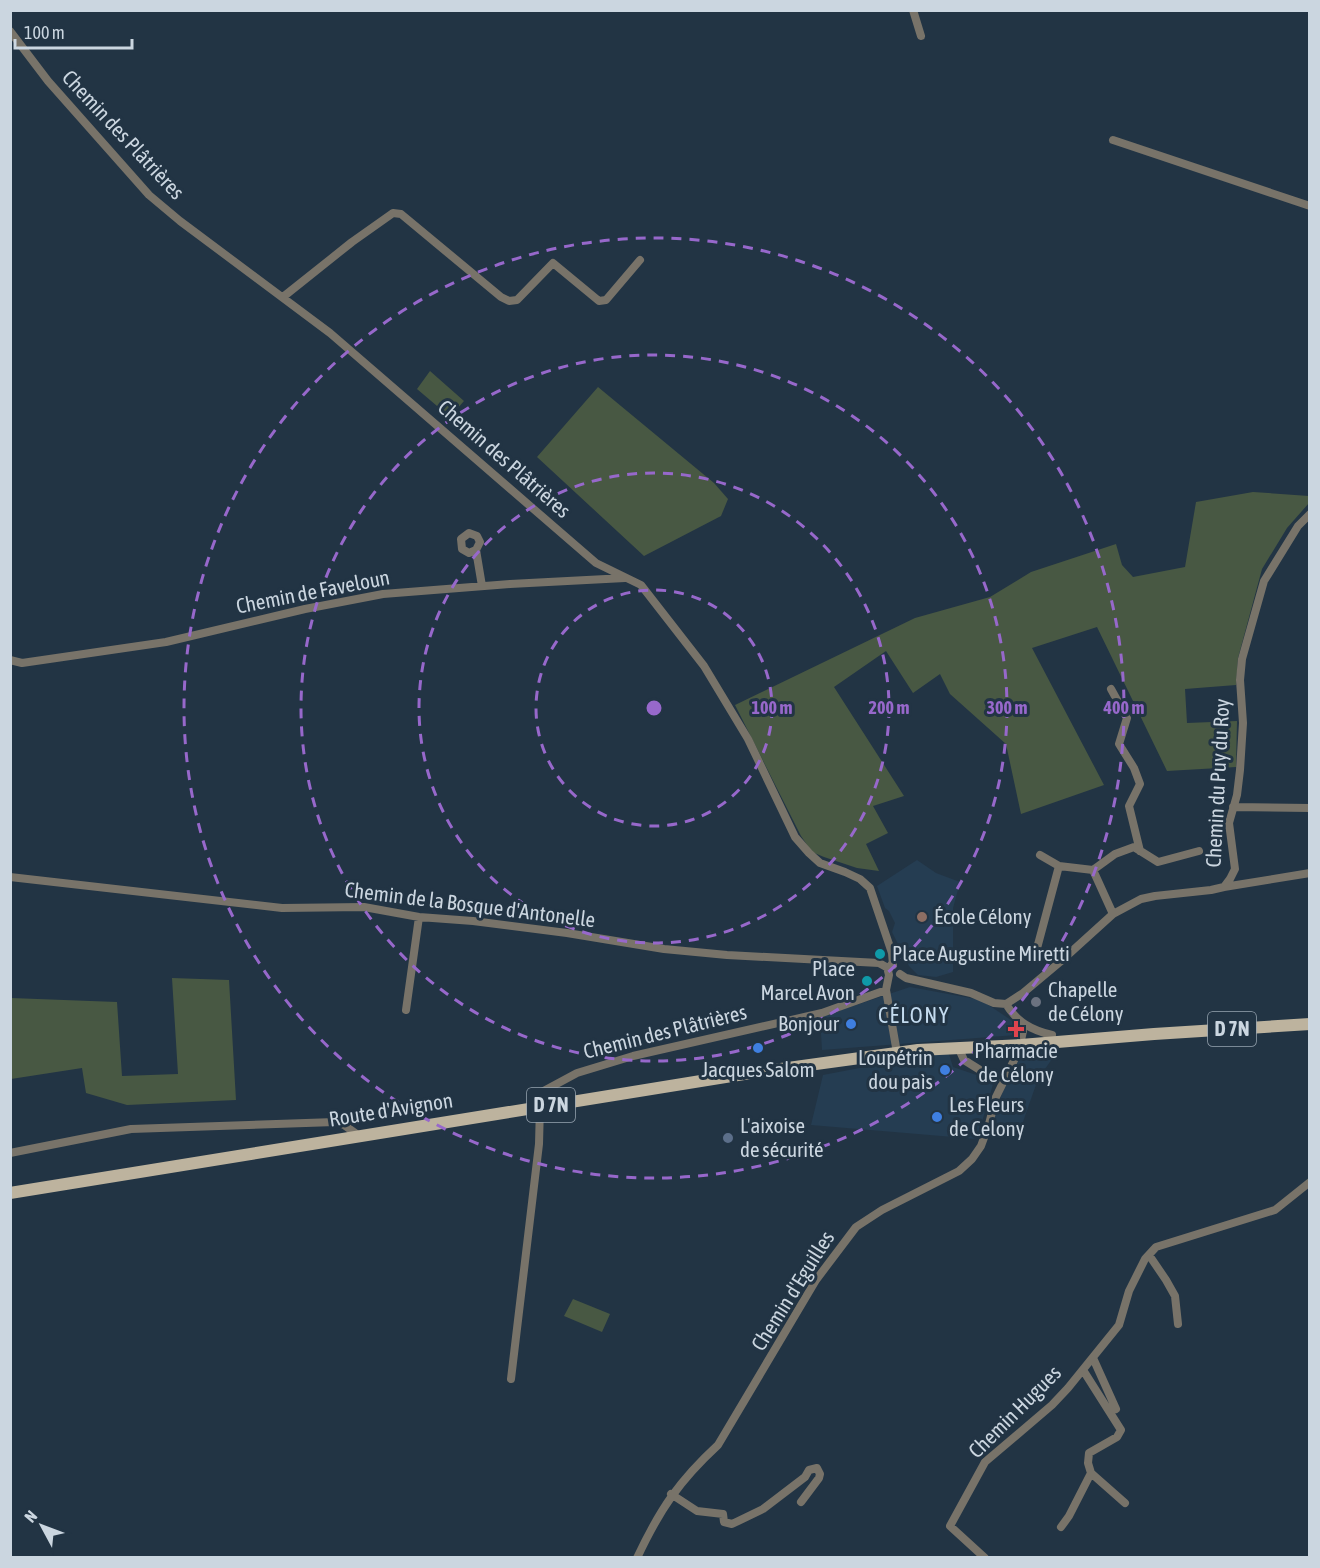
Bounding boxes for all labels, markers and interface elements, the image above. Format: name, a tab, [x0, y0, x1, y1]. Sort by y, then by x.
scale bar	[15, 12, 132, 50]
text: 100 m	[24, 22, 65, 43]
street label: Chemin des Plâtrières	[58, 65, 190, 204]
street label: Chemin des Plâtrières	[434, 394, 576, 522]
street label: Chemin de Faveloun	[234, 564, 392, 618]
text: 100 m	[752, 697, 792, 718]
text: 200 m	[869, 697, 909, 718]
text: 300 m	[987, 697, 1027, 718]
text: 400 m	[1103, 697, 1144, 718]
centre of rings	[644, 698, 664, 718]
street label: Chemin du Puy du Roy	[1201, 698, 1233, 868]
street label: Chemin de la Bosque d'Antonelle	[343, 877, 597, 931]
place label: École Célony	[934, 904, 1032, 928]
marker: École Célony	[915, 910, 929, 924]
place label: Place Augustine Miretti	[892, 941, 1070, 965]
marker: Place Augustine Miretti	[873, 947, 887, 961]
place label: Place Marcel Avon	[760, 956, 855, 1004]
marker: Place Marcel Avon	[860, 974, 874, 988]
place label: Chapelle de Célony	[1048, 977, 1124, 1025]
marker: Chapelle de Célony	[1029, 995, 1043, 1009]
street label: Chemin des Plâtrières	[581, 999, 749, 1063]
district label: CÉLONY	[878, 1002, 950, 1028]
place label: Bonjour	[778, 1011, 840, 1035]
road number: D 7N	[1208, 1012, 1256, 1046]
marker: Bonjour	[844, 1017, 858, 1031]
marker: Pharmacie de Célony	[1009, 1022, 1023, 1036]
place label: Pharmacie de Célony	[974, 1038, 1058, 1086]
marker: Jacques Salom	[751, 1041, 765, 1055]
place label: Loupétrin dou paìs	[858, 1045, 933, 1093]
place label: Jacques Salom	[701, 1057, 815, 1081]
marker: Loupétrin dou paìs	[938, 1063, 952, 1077]
street label: Route d'Avignon	[327, 1087, 455, 1131]
road number: D 7N	[527, 1088, 575, 1122]
place label: Les Fleurs de Celony	[949, 1092, 1025, 1140]
marker: Les Fleurs de Celony	[930, 1110, 944, 1124]
place label: L'aixoise de sécurité	[740, 1113, 824, 1161]
marker: L'aixoise de sécurité	[721, 1131, 735, 1145]
street label: Chemin d'Eguilles	[746, 1226, 838, 1355]
street label: Chemin Hugues	[963, 1360, 1065, 1462]
north arrow	[12, 1496, 72, 1556]
text: N	[21, 1507, 41, 1526]

